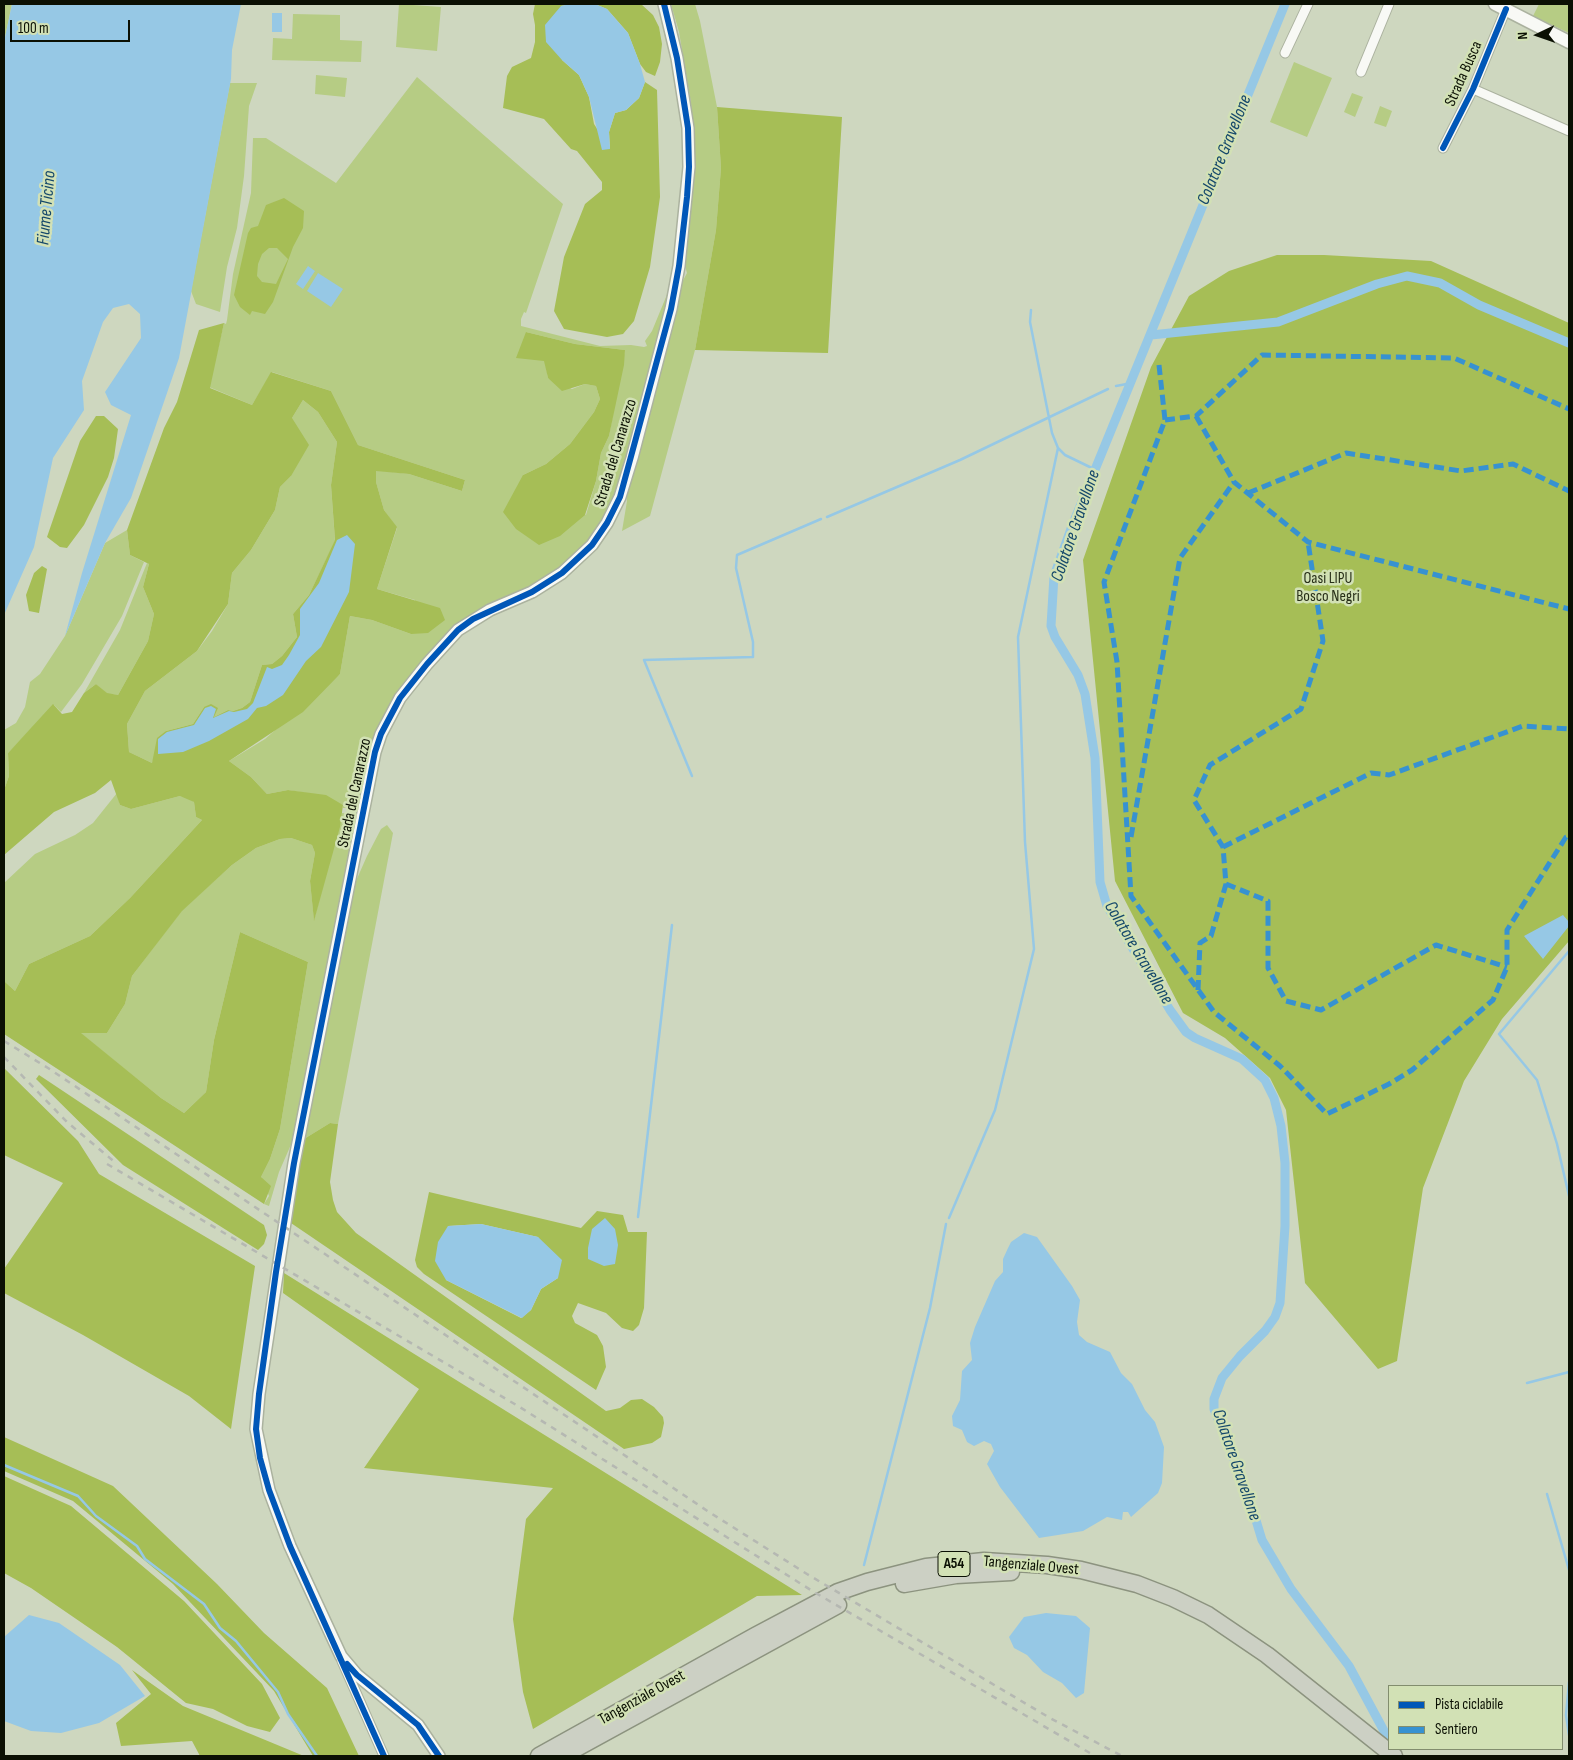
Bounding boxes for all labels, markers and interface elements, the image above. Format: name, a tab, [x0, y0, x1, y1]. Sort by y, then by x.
scale bar	[12, 10, 132, 42]
north arrow	[1513, 10, 1563, 60]
text: 100 m	[18, 19, 49, 38]
text: N	[1514, 32, 1531, 40]
street label: Strada Busca	[1441, 38, 1487, 110]
water label: Colatore Gravellone	[1193, 92, 1257, 208]
water label: Fiume Ticino	[33, 170, 61, 246]
street label: Strada del Canarazzo	[591, 397, 641, 509]
water label: Colatore Gravellone	[1047, 467, 1105, 585]
park label: Oasi LIPU Bosco Negri	[1296, 569, 1360, 607]
street label: Strada del Canarazzo	[334, 737, 376, 849]
water label: Colatore Gravellone	[1099, 898, 1177, 1008]
water label: Colatore Gravellone	[1207, 1406, 1265, 1524]
road number: A54	[938, 1552, 970, 1576]
street label: Tangenziale Ovest	[982, 1552, 1080, 1580]
street label: Tangenziale Ovest	[595, 1666, 689, 1730]
legend	[1388, 1685, 1563, 1750]
text: Pista ciclabile	[1435, 1695, 1503, 1714]
text: Sentiero	[1435, 1720, 1478, 1739]

